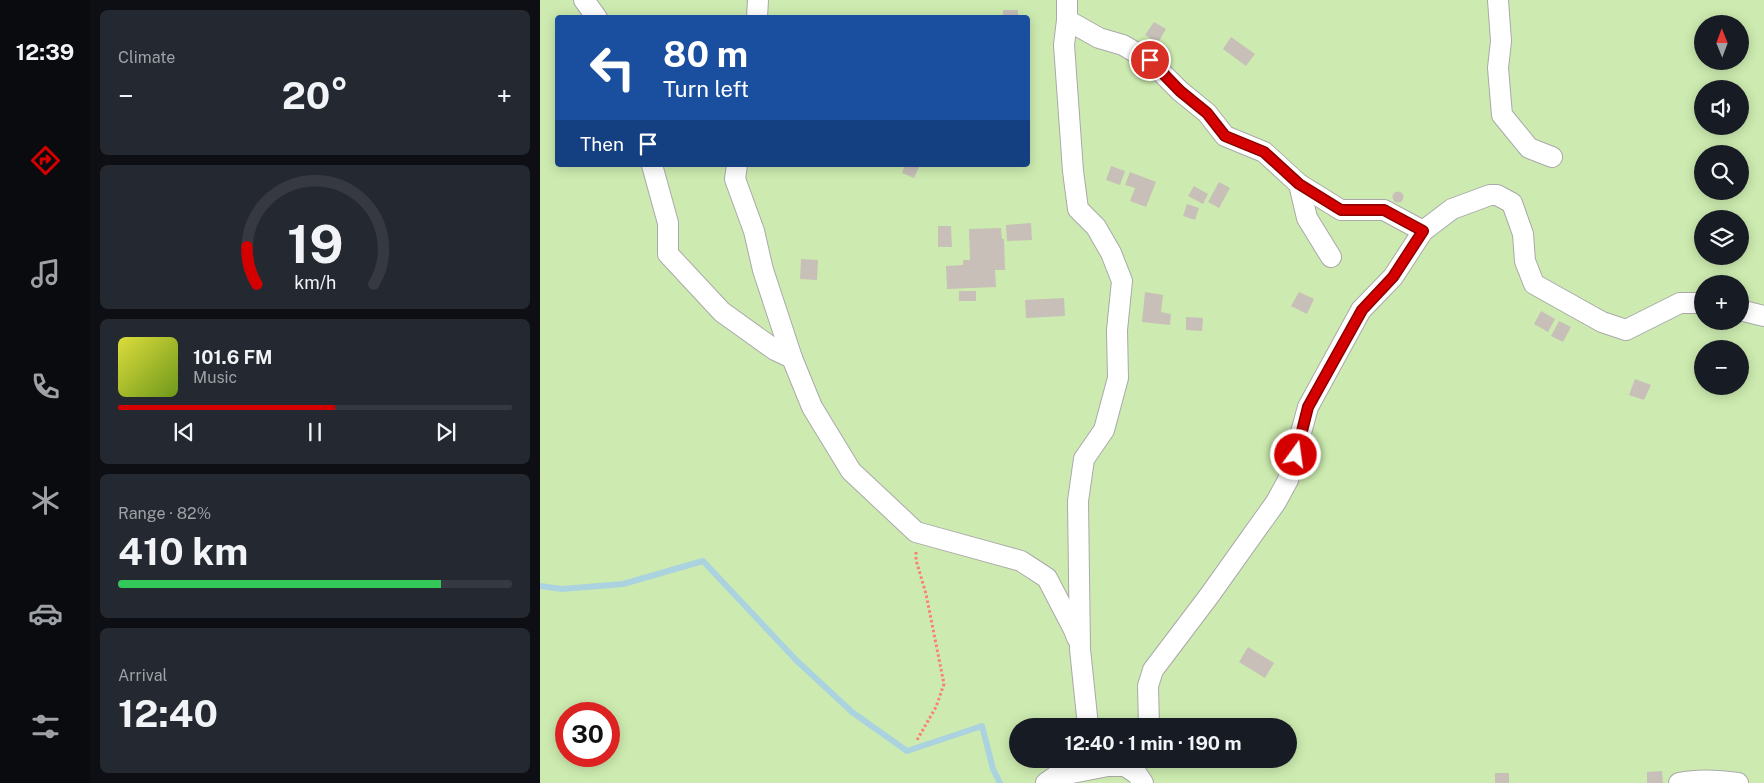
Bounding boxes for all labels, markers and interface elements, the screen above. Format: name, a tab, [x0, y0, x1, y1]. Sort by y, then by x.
north arrow	[1694, 15, 1749, 70]
map controls	[1694, 15, 1749, 395]
text: 80 m	[663, 34, 748, 75]
icon: left	[580, 35, 645, 100]
text: 12:39	[16, 39, 74, 65]
pin	[1129, 39, 1171, 81]
icon: arrive	[1136, 46, 1164, 74]
text: Climate	[118, 48, 175, 67]
text: 20°	[282, 73, 348, 118]
text: Turn left	[663, 76, 749, 102]
text: −	[118, 79, 134, 112]
text: +	[496, 79, 512, 112]
button: sound	[1694, 80, 1749, 135]
icon: arrive	[634, 130, 662, 158]
text: Then	[580, 133, 624, 155]
icon: directions	[28, 143, 63, 178]
button: search	[1694, 145, 1749, 200]
button: layers	[1694, 210, 1749, 265]
text: 19	[287, 214, 343, 275]
icon: music	[28, 256, 63, 291]
text: km/h	[294, 272, 336, 293]
button: +	[1694, 275, 1749, 330]
button: −	[1694, 340, 1749, 395]
text: 101.6 FM	[193, 346, 273, 368]
text: Music	[193, 368, 237, 387]
icon: phone	[28, 369, 63, 404]
icon: previous	[170, 418, 198, 446]
icon: pause	[301, 418, 329, 446]
icon: next	[432, 418, 460, 446]
position arrow	[1269, 428, 1321, 480]
icon: climate	[28, 483, 63, 518]
text: Range · 82%	[118, 504, 211, 523]
text: 410 km	[118, 529, 248, 574]
icon: car	[28, 596, 63, 631]
text: Arrival	[118, 666, 167, 685]
text: 12:40	[118, 691, 218, 736]
speed limit sign: 30	[555, 702, 620, 767]
icon: filters	[28, 709, 63, 744]
text: 12:40 · 1 min · 190 m	[1065, 732, 1241, 754]

